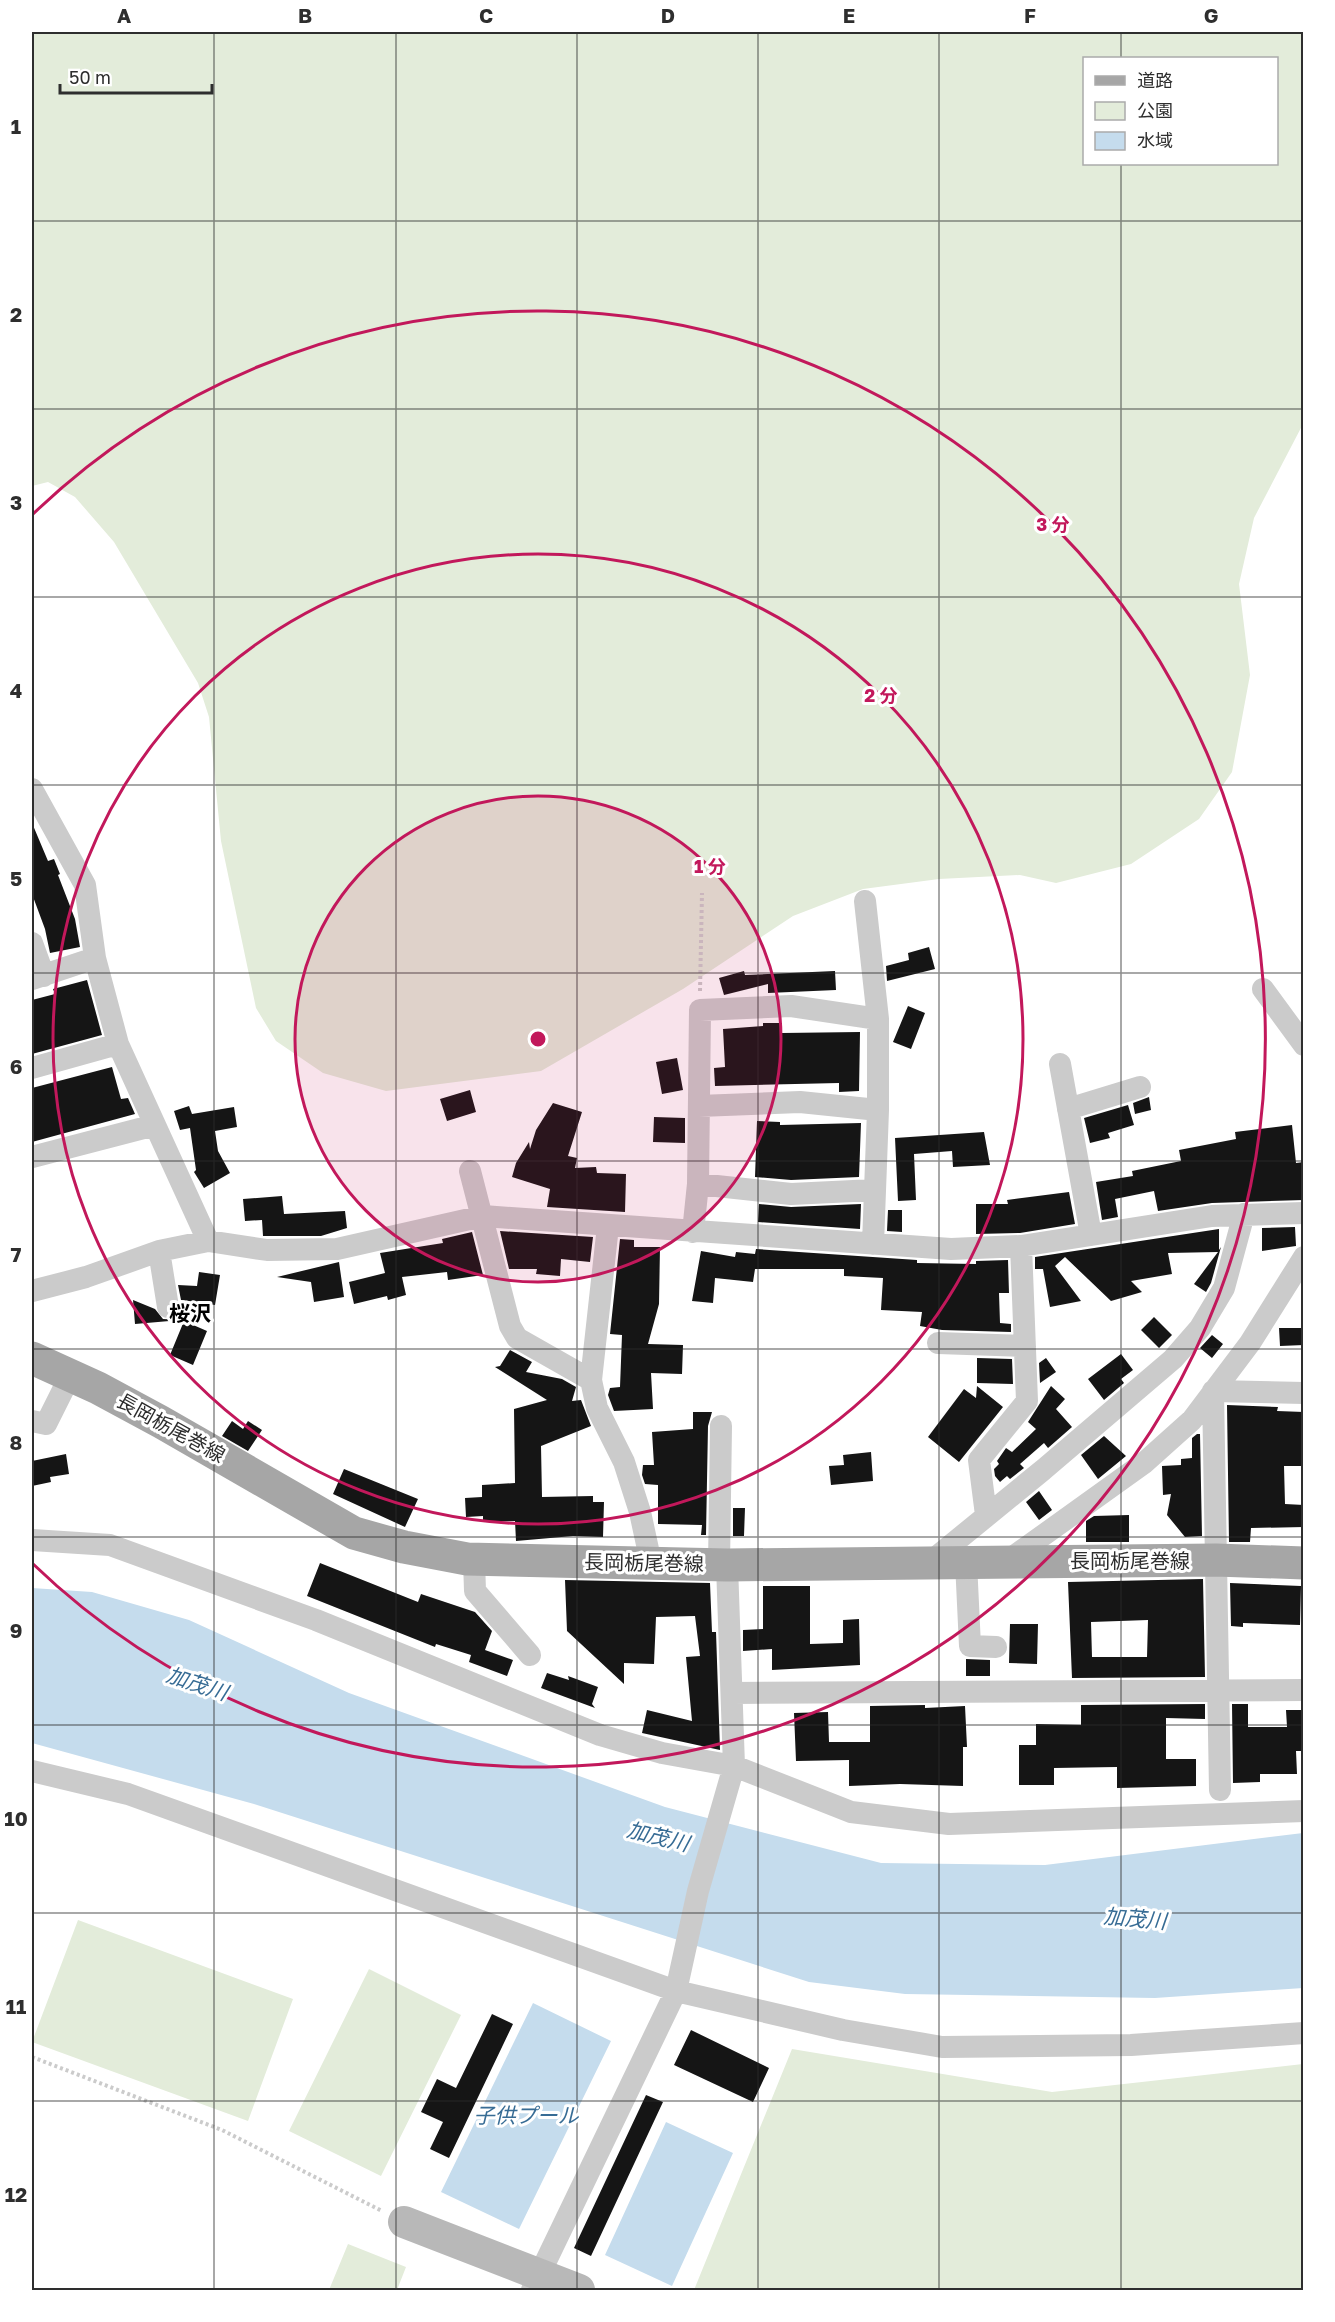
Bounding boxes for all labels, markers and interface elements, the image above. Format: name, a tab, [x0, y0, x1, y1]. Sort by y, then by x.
text: A	[117, 3, 131, 27]
text: B	[298, 3, 312, 27]
text: C	[479, 3, 493, 27]
text: D	[661, 3, 675, 27]
text: E	[843, 3, 855, 27]
text: F	[1024, 3, 1036, 27]
text: G	[1204, 3, 1218, 27]
scale bar	[60, 57, 212, 95]
legend	[1083, 57, 1278, 165]
text: 50 m	[69, 66, 111, 88]
text: 道路	[1137, 69, 1173, 91]
text: 公園	[1137, 99, 1173, 121]
text: 1	[11, 114, 21, 138]
text: 水域	[1137, 129, 1173, 151]
text: 2	[10, 302, 22, 326]
text: 3	[10, 490, 22, 514]
text: 3 分	[1036, 513, 1070, 535]
text: 4	[10, 678, 22, 702]
text: 2 分	[864, 684, 898, 706]
text: 1 分	[694, 855, 726, 877]
text: 5	[10, 866, 22, 890]
centre of rings	[528, 1029, 548, 1049]
text: 6	[10, 1054, 22, 1078]
text: 7	[11, 1242, 22, 1266]
district label: 桜沢	[169, 1300, 211, 1326]
street label: 長岡栃尾巻線	[113, 1388, 230, 1467]
text: 8	[10, 1430, 22, 1454]
street label: 長岡栃尾巻線	[1070, 1548, 1190, 1572]
street label: 長岡栃尾巻線	[584, 1549, 704, 1575]
text: 9	[10, 1618, 22, 1642]
water label: 加茂川	[163, 1661, 233, 1706]
text: 10	[4, 1806, 28, 1830]
water label: 加茂川	[625, 1816, 694, 1857]
water label: 加茂川	[1103, 1902, 1170, 1934]
text: 11	[6, 1994, 26, 2018]
water label: 子供プール	[474, 2102, 579, 2128]
text: 12	[5, 2182, 27, 2206]

